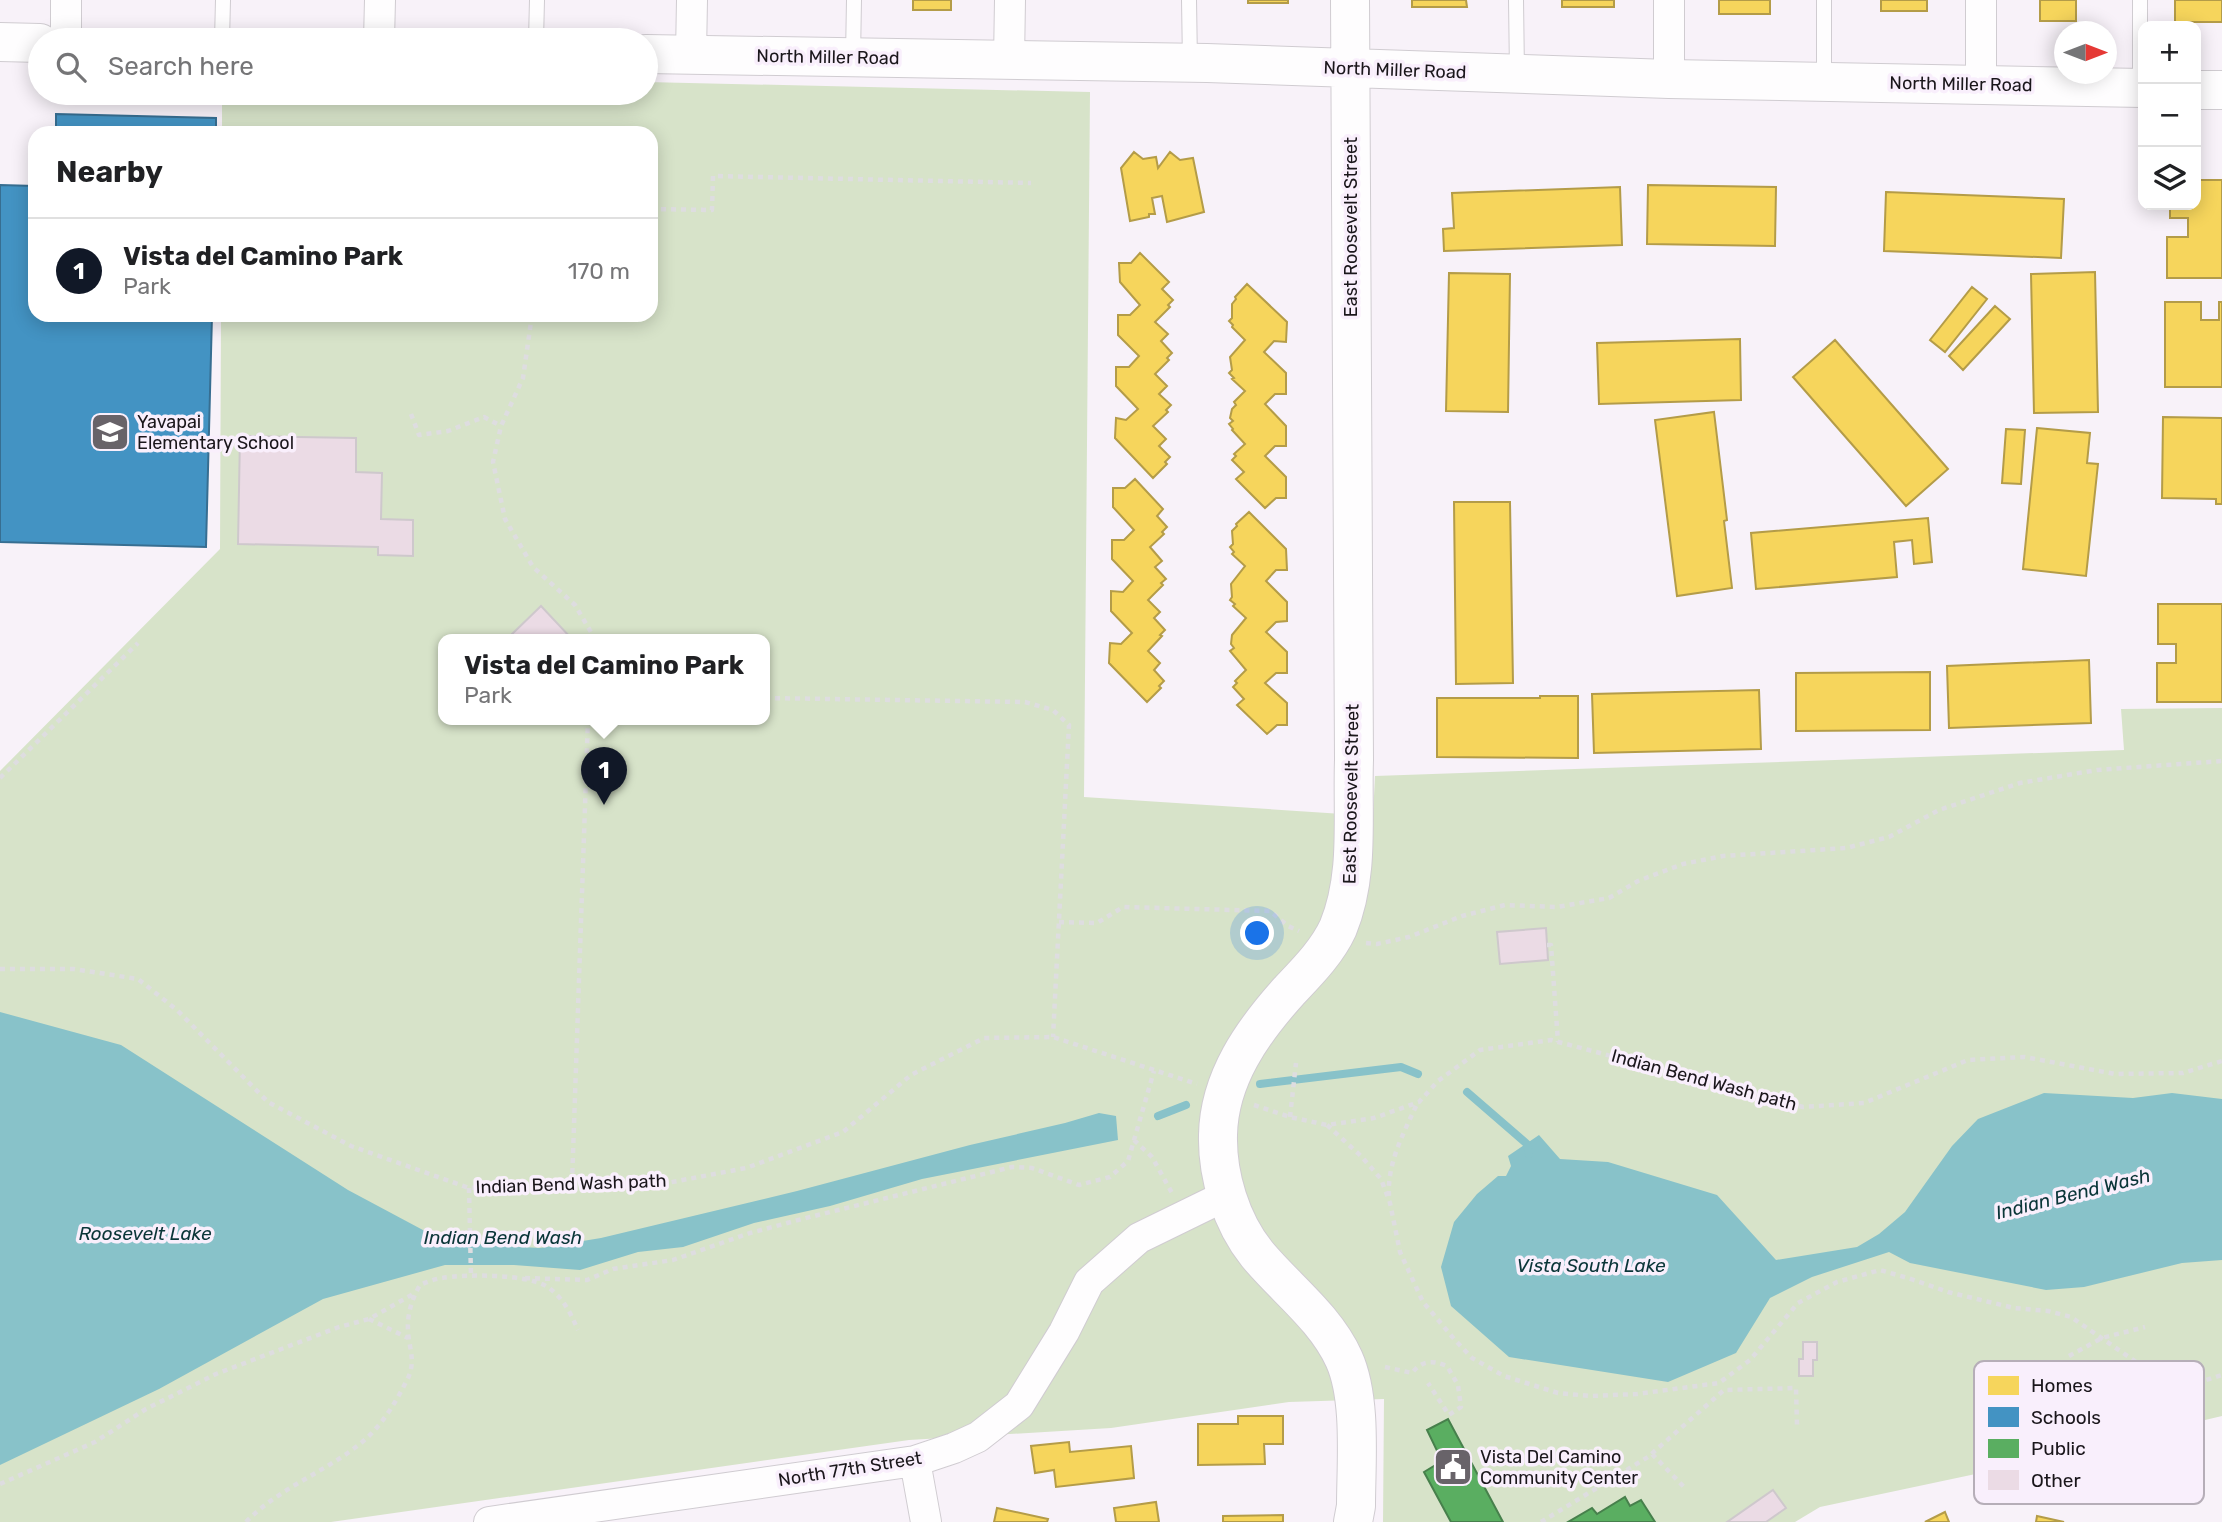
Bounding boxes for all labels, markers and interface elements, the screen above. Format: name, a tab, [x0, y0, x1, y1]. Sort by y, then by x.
north arrow	[2054, 21, 2117, 84]
map controls	[2138, 21, 2201, 210]
button: +	[2138, 21, 2201, 84]
search box	[28, 28, 658, 105]
street label: North Miller Road	[756, 45, 900, 69]
icon: search	[52, 48, 90, 86]
text: Search here	[108, 51, 254, 82]
street label: North Miller Road	[1323, 57, 1467, 83]
street label: North Miller Road	[1889, 72, 2033, 96]
button: −	[2138, 84, 2201, 147]
street label: East Roosevelt Street	[1340, 137, 1362, 317]
button: layers	[2138, 147, 2201, 210]
text: Nearby	[56, 154, 163, 190]
text: Vista del Camino Park	[123, 241, 403, 272]
text: 1	[73, 257, 85, 285]
text: 170 m	[568, 257, 630, 285]
text: Park	[123, 272, 171, 300]
school or university icon: Yavapai Elementary School	[89, 411, 131, 453]
place label: Yavapai Elementary School	[137, 411, 294, 454]
popup	[438, 634, 770, 725]
text: Vista del Camino Park	[464, 650, 744, 681]
text: Park	[464, 681, 512, 709]
street label: East Roosevelt Street	[1338, 704, 1364, 884]
pin: 1	[581, 747, 627, 805]
your location	[1240, 916, 1274, 950]
street label: Indian Bend Wash path	[1609, 1045, 1799, 1115]
water label: Indian Bend Wash	[1993, 1164, 2153, 1224]
street label: Indian Bend Wash path	[475, 1170, 667, 1198]
water label: Roosevelt Lake	[78, 1222, 212, 1245]
water label: Indian Bend Wash	[424, 1226, 582, 1249]
water label: Vista South Lake	[1516, 1254, 1666, 1277]
legend	[1974, 1361, 2204, 1504]
text: Homes	[2031, 1374, 2093, 1397]
text: Schools	[2031, 1406, 2101, 1429]
text: Public	[2031, 1437, 2086, 1460]
public building icon: Vista Del Camino Community Center	[1432, 1446, 1474, 1488]
place label: Vista Del Camino Community Center	[1480, 1446, 1638, 1489]
street label: North 77th Street	[777, 1447, 923, 1491]
text: Other	[2031, 1469, 2082, 1492]

